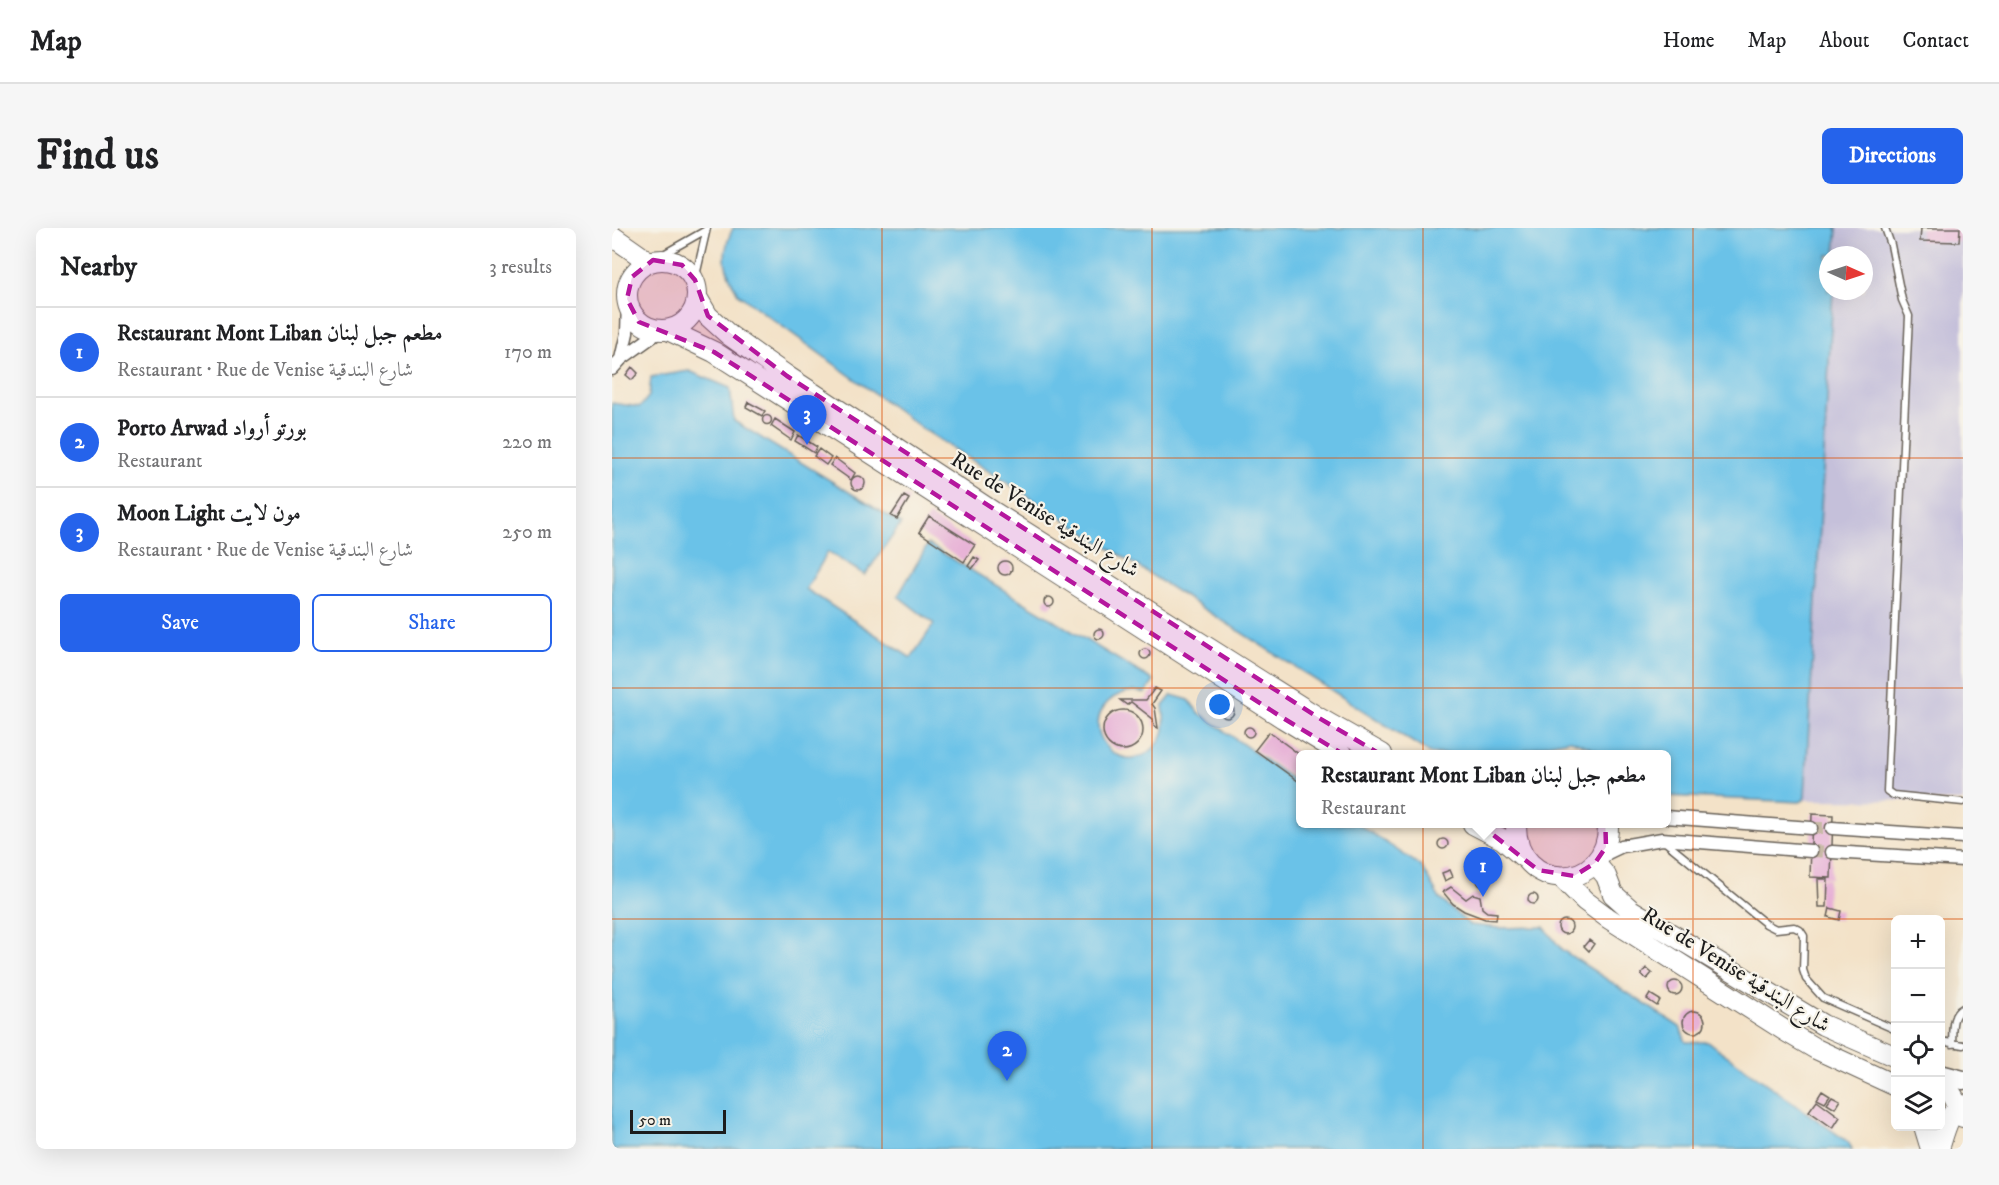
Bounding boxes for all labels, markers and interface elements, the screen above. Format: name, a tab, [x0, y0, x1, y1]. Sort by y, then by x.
text: Map	[30, 24, 82, 59]
text: Home	[1663, 28, 1715, 54]
text: Map	[1748, 28, 1786, 54]
text: About	[1819, 28, 1870, 54]
text: Contact	[1903, 28, 1969, 54]
button: Directions	[1822, 128, 1963, 184]
text: Find us	[36, 130, 159, 182]
north arrow	[1819, 246, 1873, 300]
text: Nearby	[60, 251, 137, 284]
text: 3 results	[489, 255, 552, 280]
text: Restaurant Mont Liban مطعم جبل لبنان	[117, 320, 443, 347]
text: 1	[76, 340, 83, 365]
text: 170 m	[504, 340, 552, 365]
text: Restaurant · Rue de Venise شارع البندقية	[117, 358, 413, 383]
pin: 3	[788, 396, 826, 445]
text: Porto Arwad بورتو أرواد	[117, 415, 307, 442]
text: 2	[75, 430, 84, 455]
text: 220 m	[502, 430, 552, 455]
street label: Rue de Venise شارع البندقية	[944, 446, 1144, 587]
text: Restaurant	[117, 449, 202, 474]
text: Moon Light مون لايت	[117, 500, 301, 527]
text: 3	[76, 520, 83, 545]
text: 250 m	[502, 520, 552, 545]
text: Restaurant · Rue de Venise شارع البندقية	[117, 538, 413, 563]
button: Save	[60, 594, 300, 652]
button: Share	[312, 594, 552, 652]
your location	[1205, 690, 1234, 719]
popup	[1296, 750, 1671, 828]
text: Restaurant Mont Liban مطعم جبل لبنان	[1321, 762, 1646, 789]
text: Restaurant	[1321, 796, 1406, 821]
pin: 1	[1464, 848, 1502, 897]
street label: Rue de Venise شارع البندقية	[1635, 901, 1835, 1042]
map controls	[1891, 915, 1945, 1131]
button: +	[1891, 915, 1945, 969]
button: −	[1891, 969, 1945, 1023]
button: locate	[1891, 1023, 1945, 1077]
pin: 2	[988, 1032, 1026, 1081]
button: layers	[1891, 1077, 1945, 1131]
scale bar	[630, 1107, 726, 1134]
text: 50 m	[639, 1110, 671, 1130]

